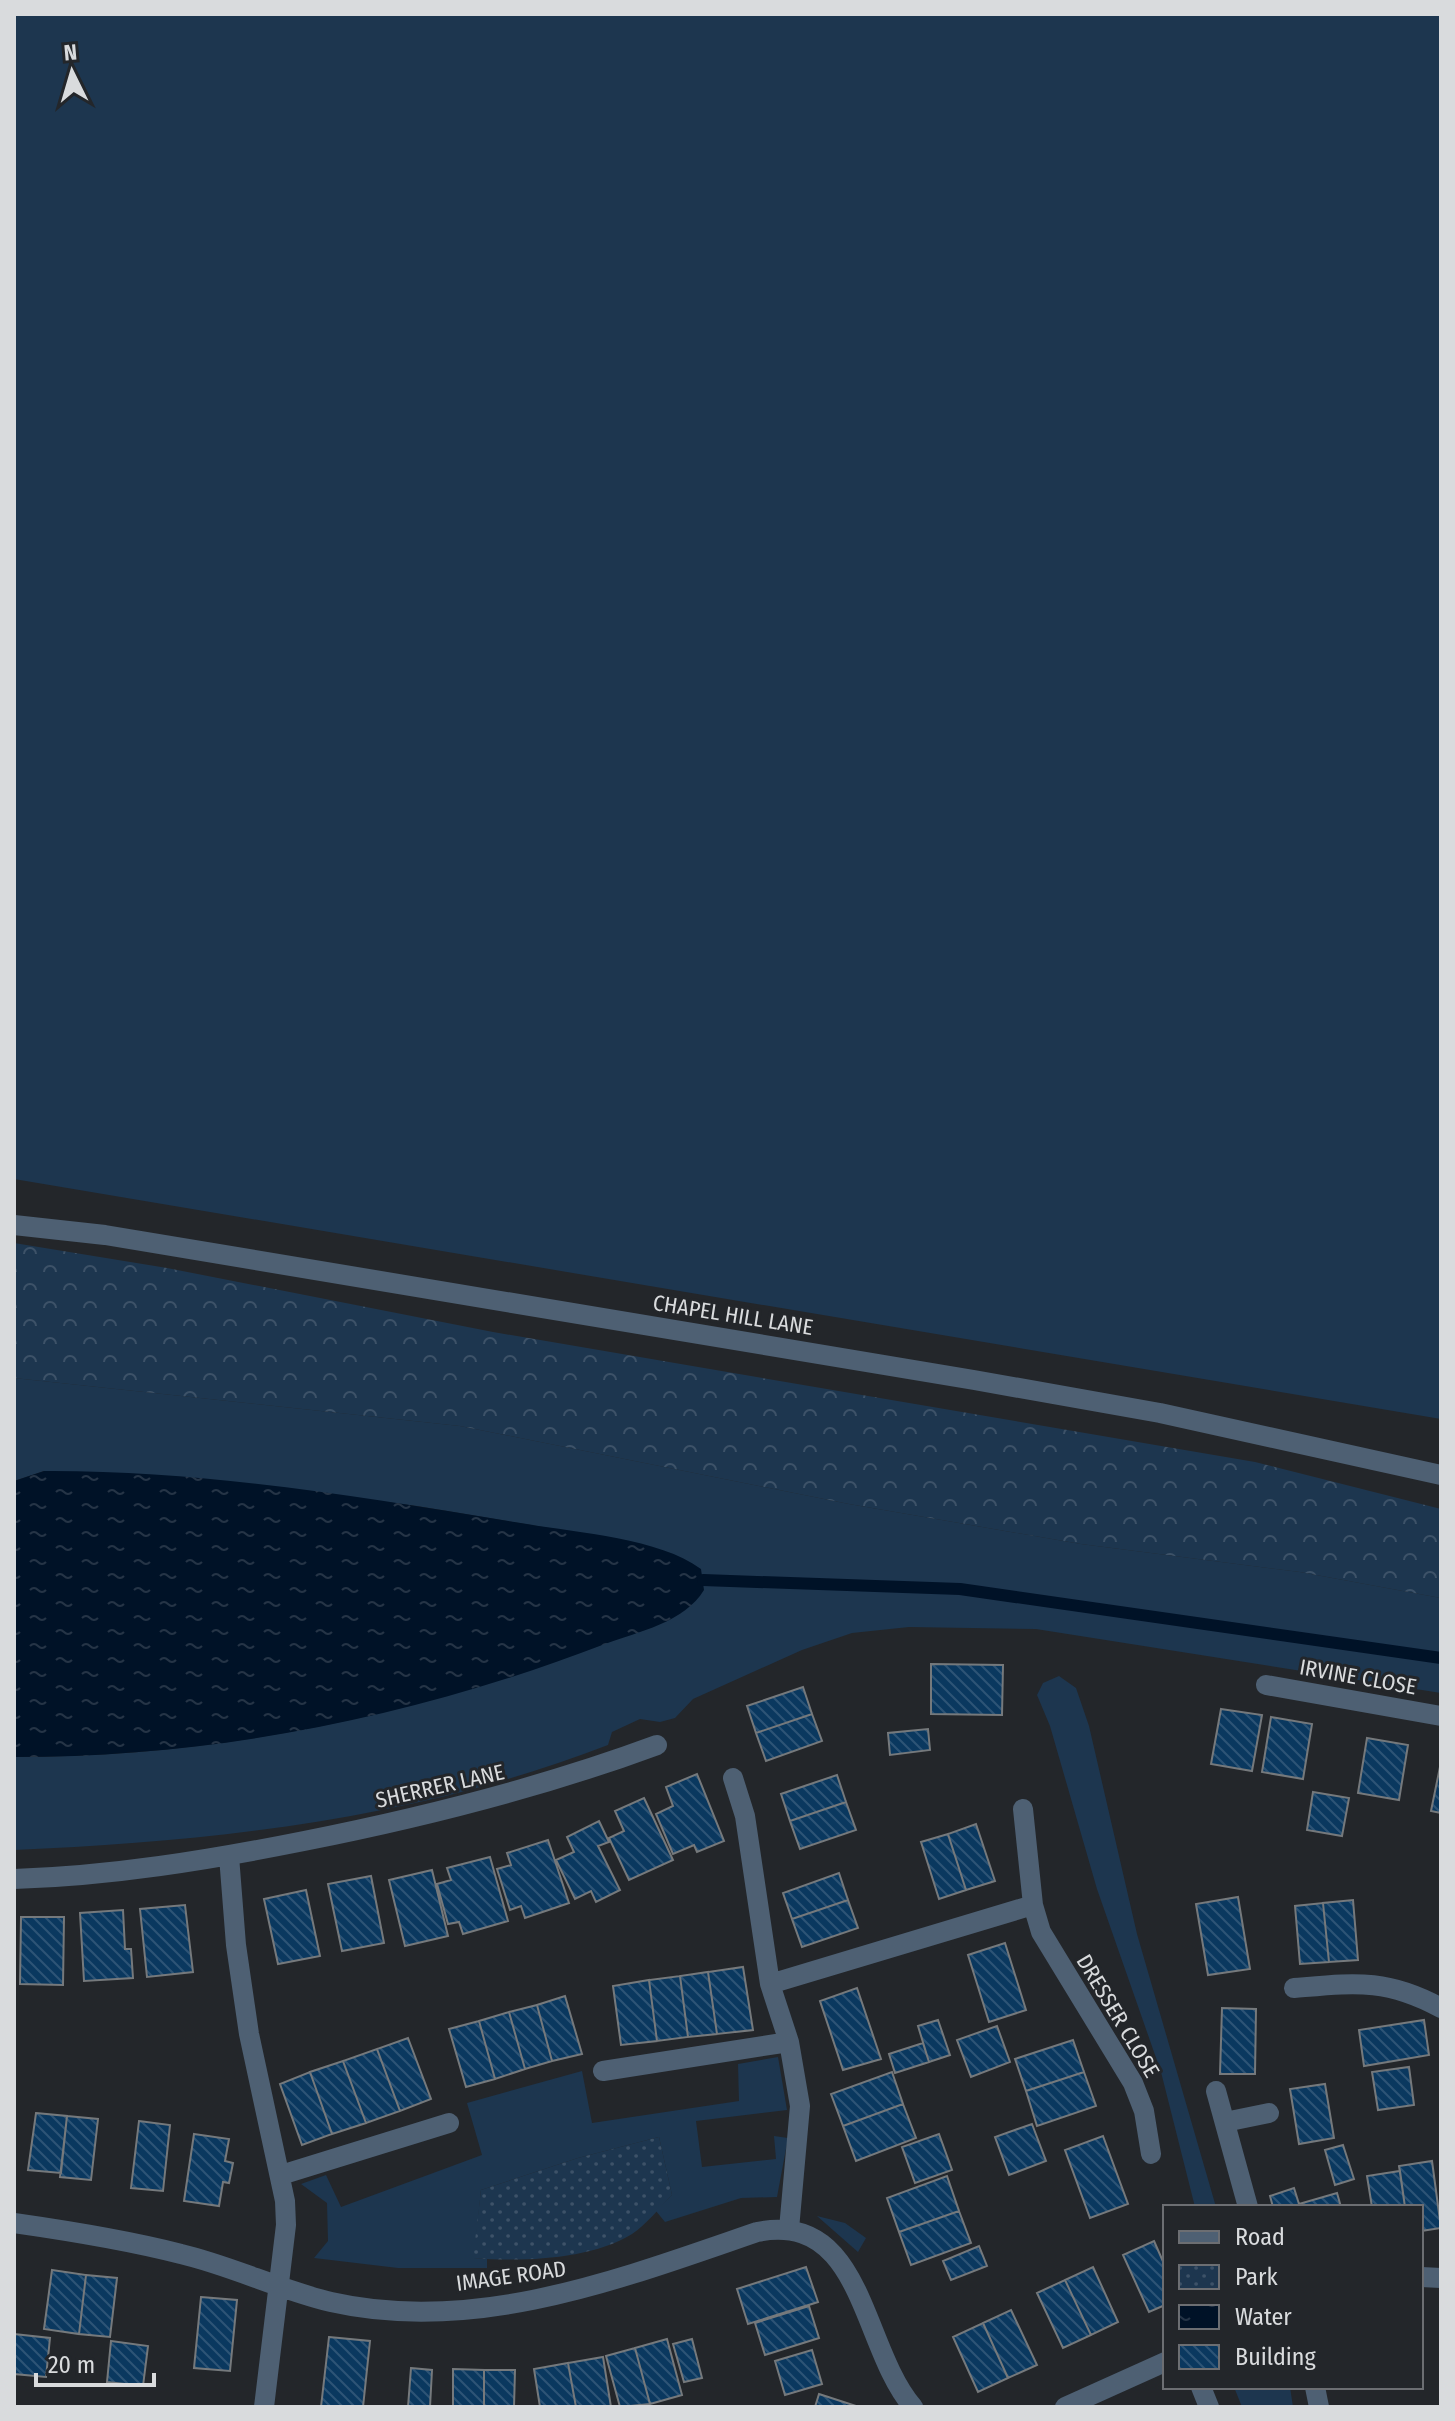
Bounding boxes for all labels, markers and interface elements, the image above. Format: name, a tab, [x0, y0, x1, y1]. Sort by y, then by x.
north arrow	[32, 32, 112, 112]
text: N	[63, 39, 78, 67]
street label: CHAPEL HILL LANE	[651, 1289, 815, 1341]
street label: IRVINE CLOSE	[1297, 1653, 1419, 1701]
street label: SHERRER LANE	[373, 1758, 507, 1814]
street label: DRESSER CLOSE	[1071, 1950, 1165, 2082]
legend	[1163, 2205, 1423, 2389]
text: Road	[1235, 2223, 1285, 2251]
street label: IMAGE ROAD	[454, 2255, 568, 2297]
text: Park	[1235, 2263, 1278, 2291]
text: Water	[1235, 2303, 1292, 2331]
scale bar	[36, 2337, 154, 2387]
text: Building	[1235, 2343, 1317, 2371]
text: 20 m	[48, 2351, 95, 2379]

